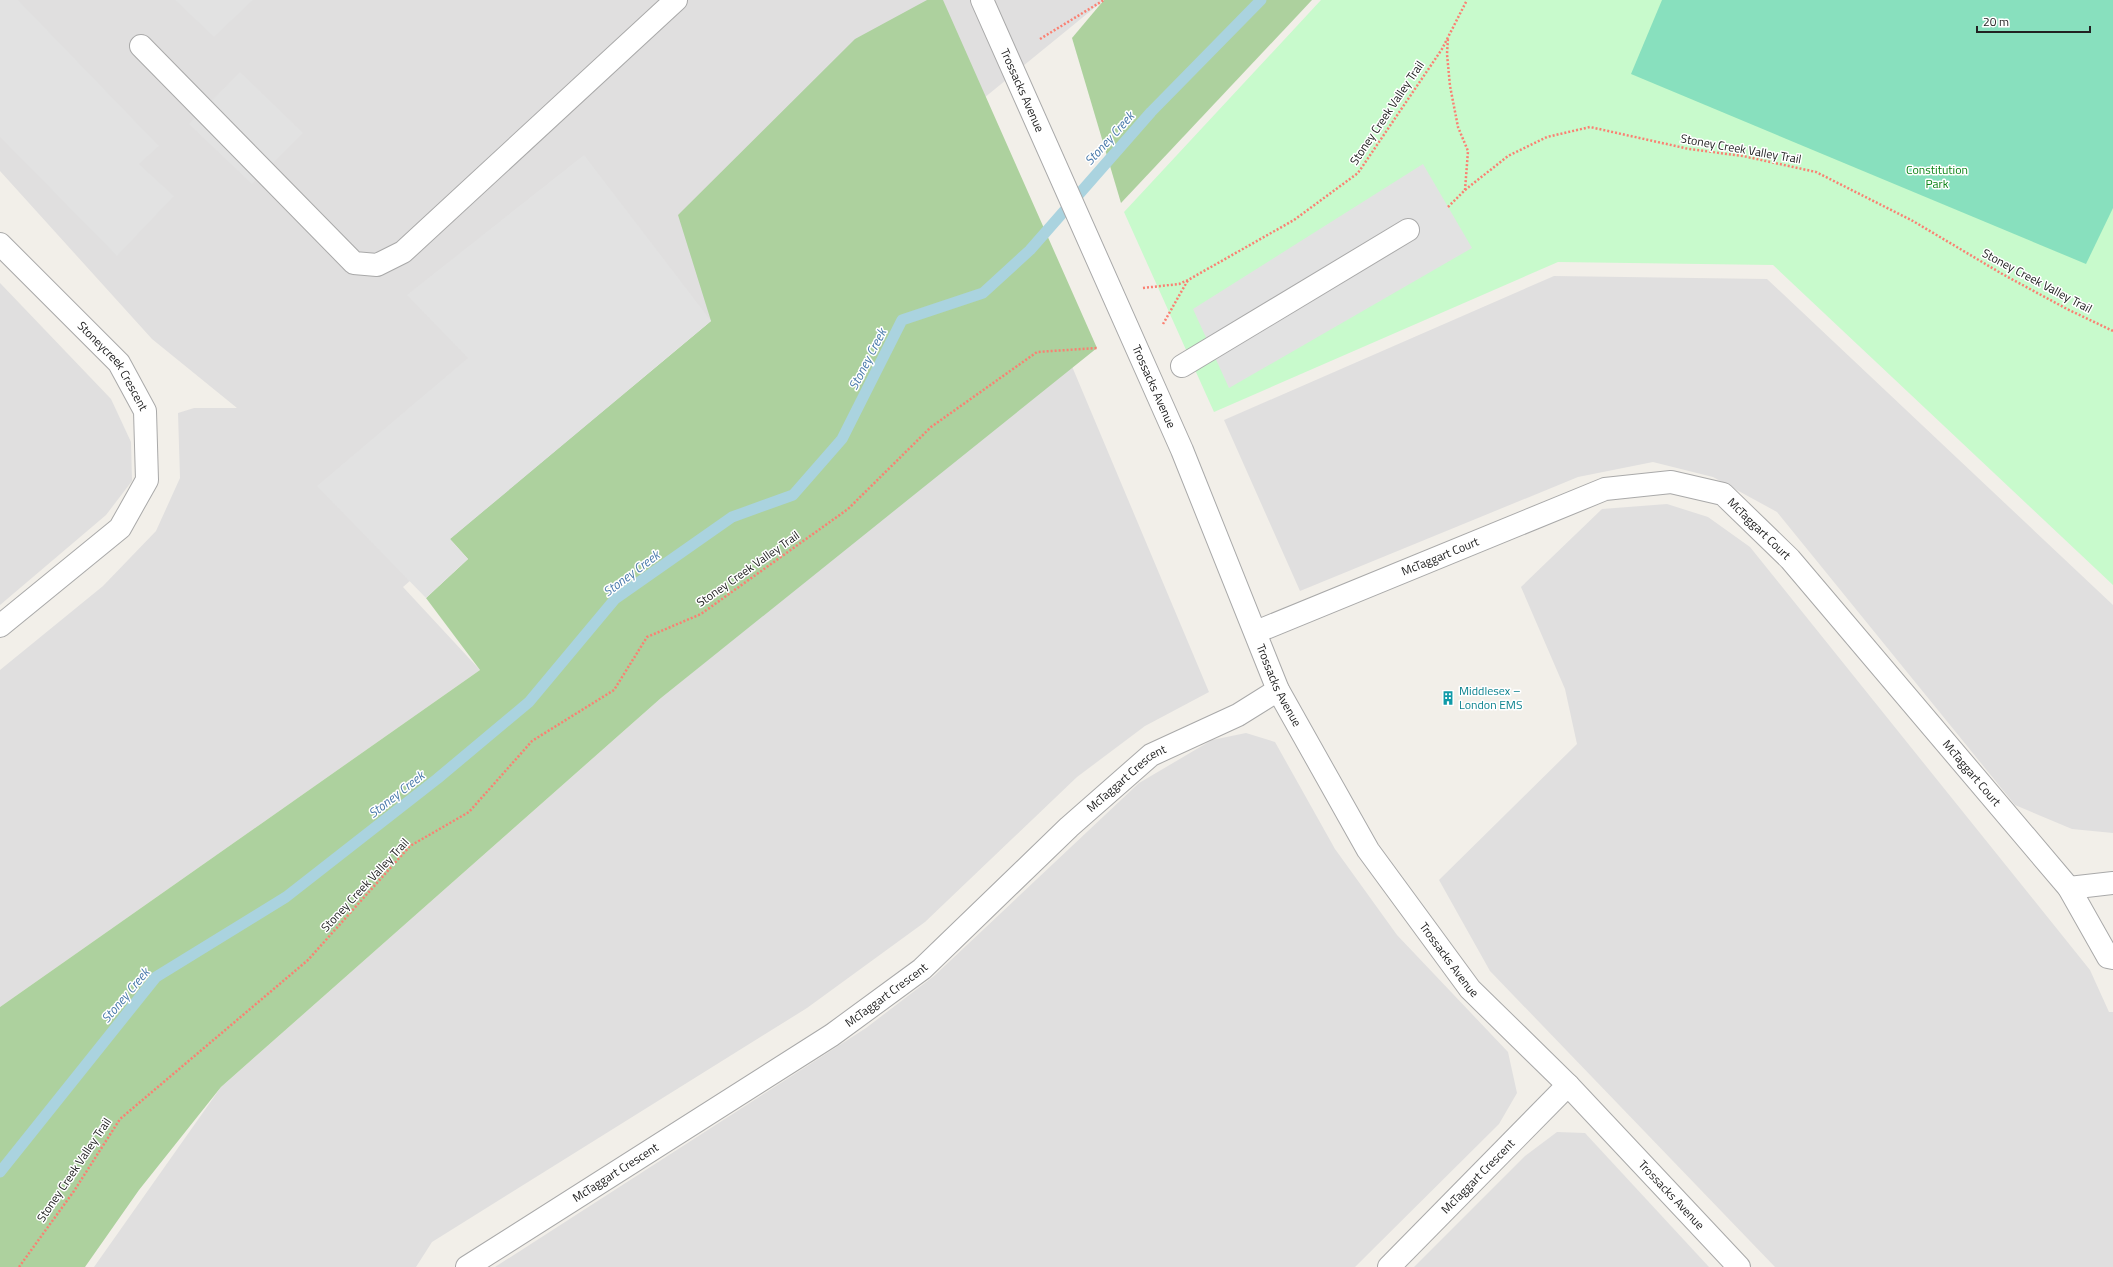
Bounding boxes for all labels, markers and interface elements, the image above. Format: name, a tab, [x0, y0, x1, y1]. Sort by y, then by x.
scale bar	[1977, 8, 2090, 34]
text: 20 m	[1983, 12, 2009, 31]
street label: Trossacks Avenue	[996, 45, 1050, 135]
street label: Stoney Creek Valley Trail	[1345, 57, 1429, 169]
water label: Stoney Creek	[1079, 105, 1140, 169]
street label: Stoney Creek Valley Trail	[1679, 129, 1803, 168]
park label: Constitution Park	[1906, 160, 1968, 193]
street label: Stoney Creek Valley Trail	[1979, 243, 2096, 318]
street label: Stoneycreek Crescent	[73, 317, 153, 415]
water label: Stoney Creek	[843, 323, 892, 393]
street label: Trossacks Avenue	[1127, 342, 1181, 431]
street label: McTaggart Court	[1723, 493, 1796, 565]
street label: Stoney Creek Valley Trail	[692, 526, 803, 611]
street label: McTaggart Court	[1398, 531, 1482, 580]
water label: Stoney Creek	[598, 544, 665, 601]
street label: Trossacks Avenue	[1252, 641, 1307, 730]
place label: Middlesex – London EMS	[1459, 681, 1522, 714]
building icon: Middlesex – London EMS	[1440, 690, 1456, 706]
street label: McTaggart Court	[1938, 735, 2006, 811]
street label: McTaggart Crescent	[1082, 739, 1170, 817]
water label: Stoney Creek	[364, 764, 430, 822]
street label: Stoney Creek Valley Trail	[316, 833, 413, 936]
street label: Trossacks Avenue	[1415, 918, 1483, 1002]
street label: McTaggart Crescent	[841, 958, 933, 1032]
water label: Stoney Creek	[96, 961, 155, 1027]
street label: Stoney Creek Valley Trail	[32, 1114, 116, 1226]
street label: McTaggart Crescent	[1436, 1134, 1520, 1218]
street label: McTaggart Crescent	[569, 1137, 663, 1207]
street label: Trossacks Avenue	[1634, 1155, 1709, 1234]

